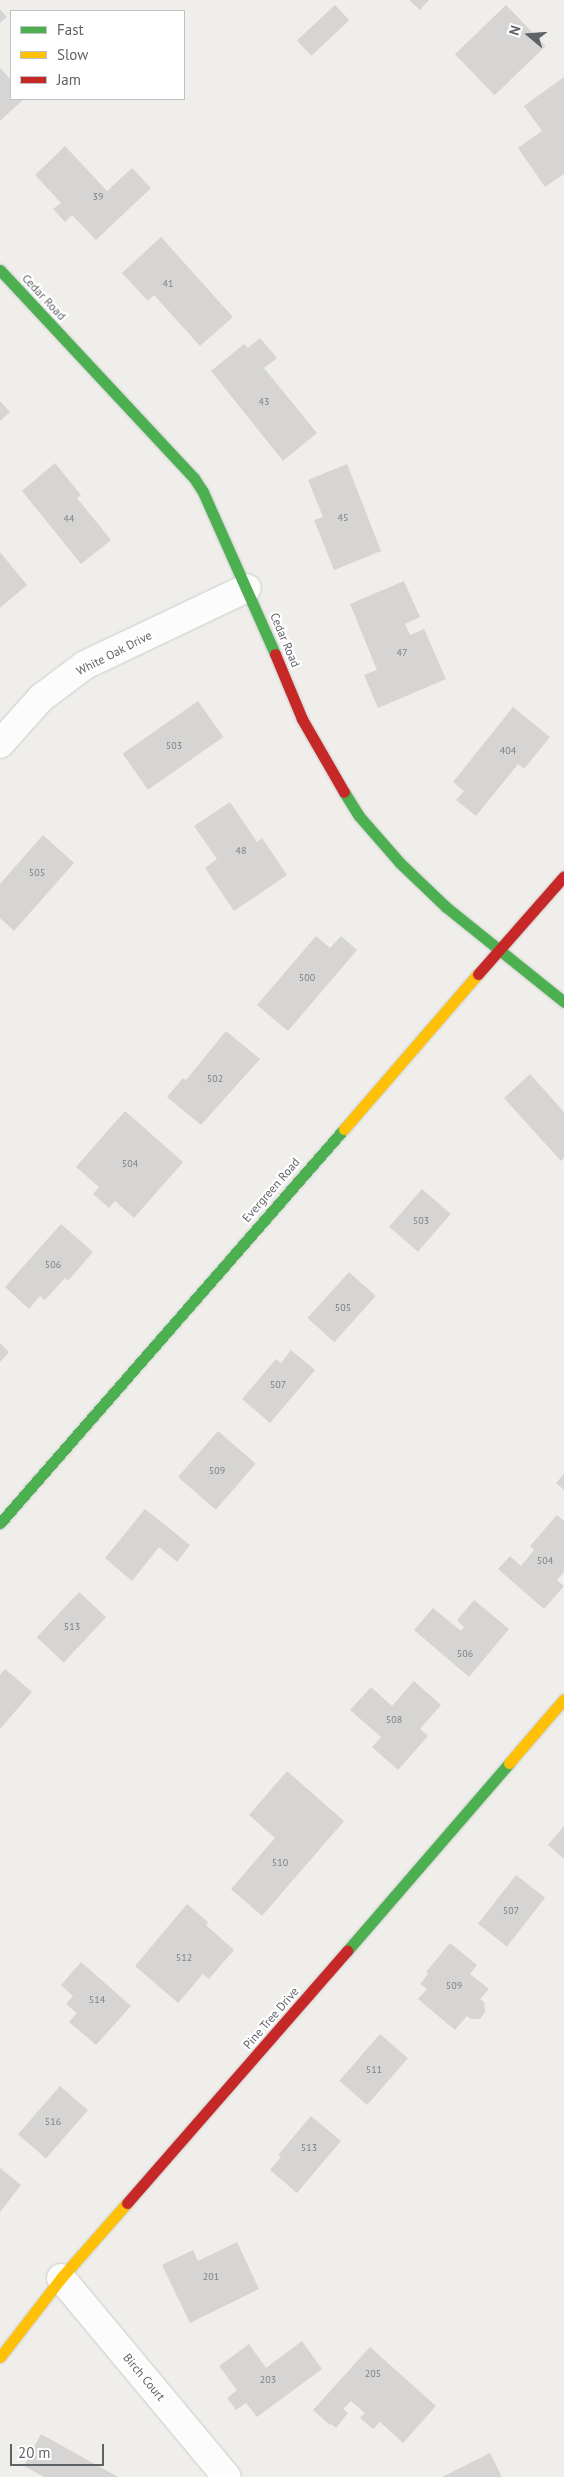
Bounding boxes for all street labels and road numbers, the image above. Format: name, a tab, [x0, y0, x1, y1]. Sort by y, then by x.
street label: Cedar Road	[19, 271, 69, 323]
street label: Cedar Road	[267, 611, 303, 669]
street label: White Oak Drive	[74, 628, 154, 678]
street label: Evergreen Road	[239, 1155, 303, 1225]
street label: Pine Tree Drive	[240, 1984, 302, 2052]
street label: Birch Court	[120, 2350, 168, 2404]

